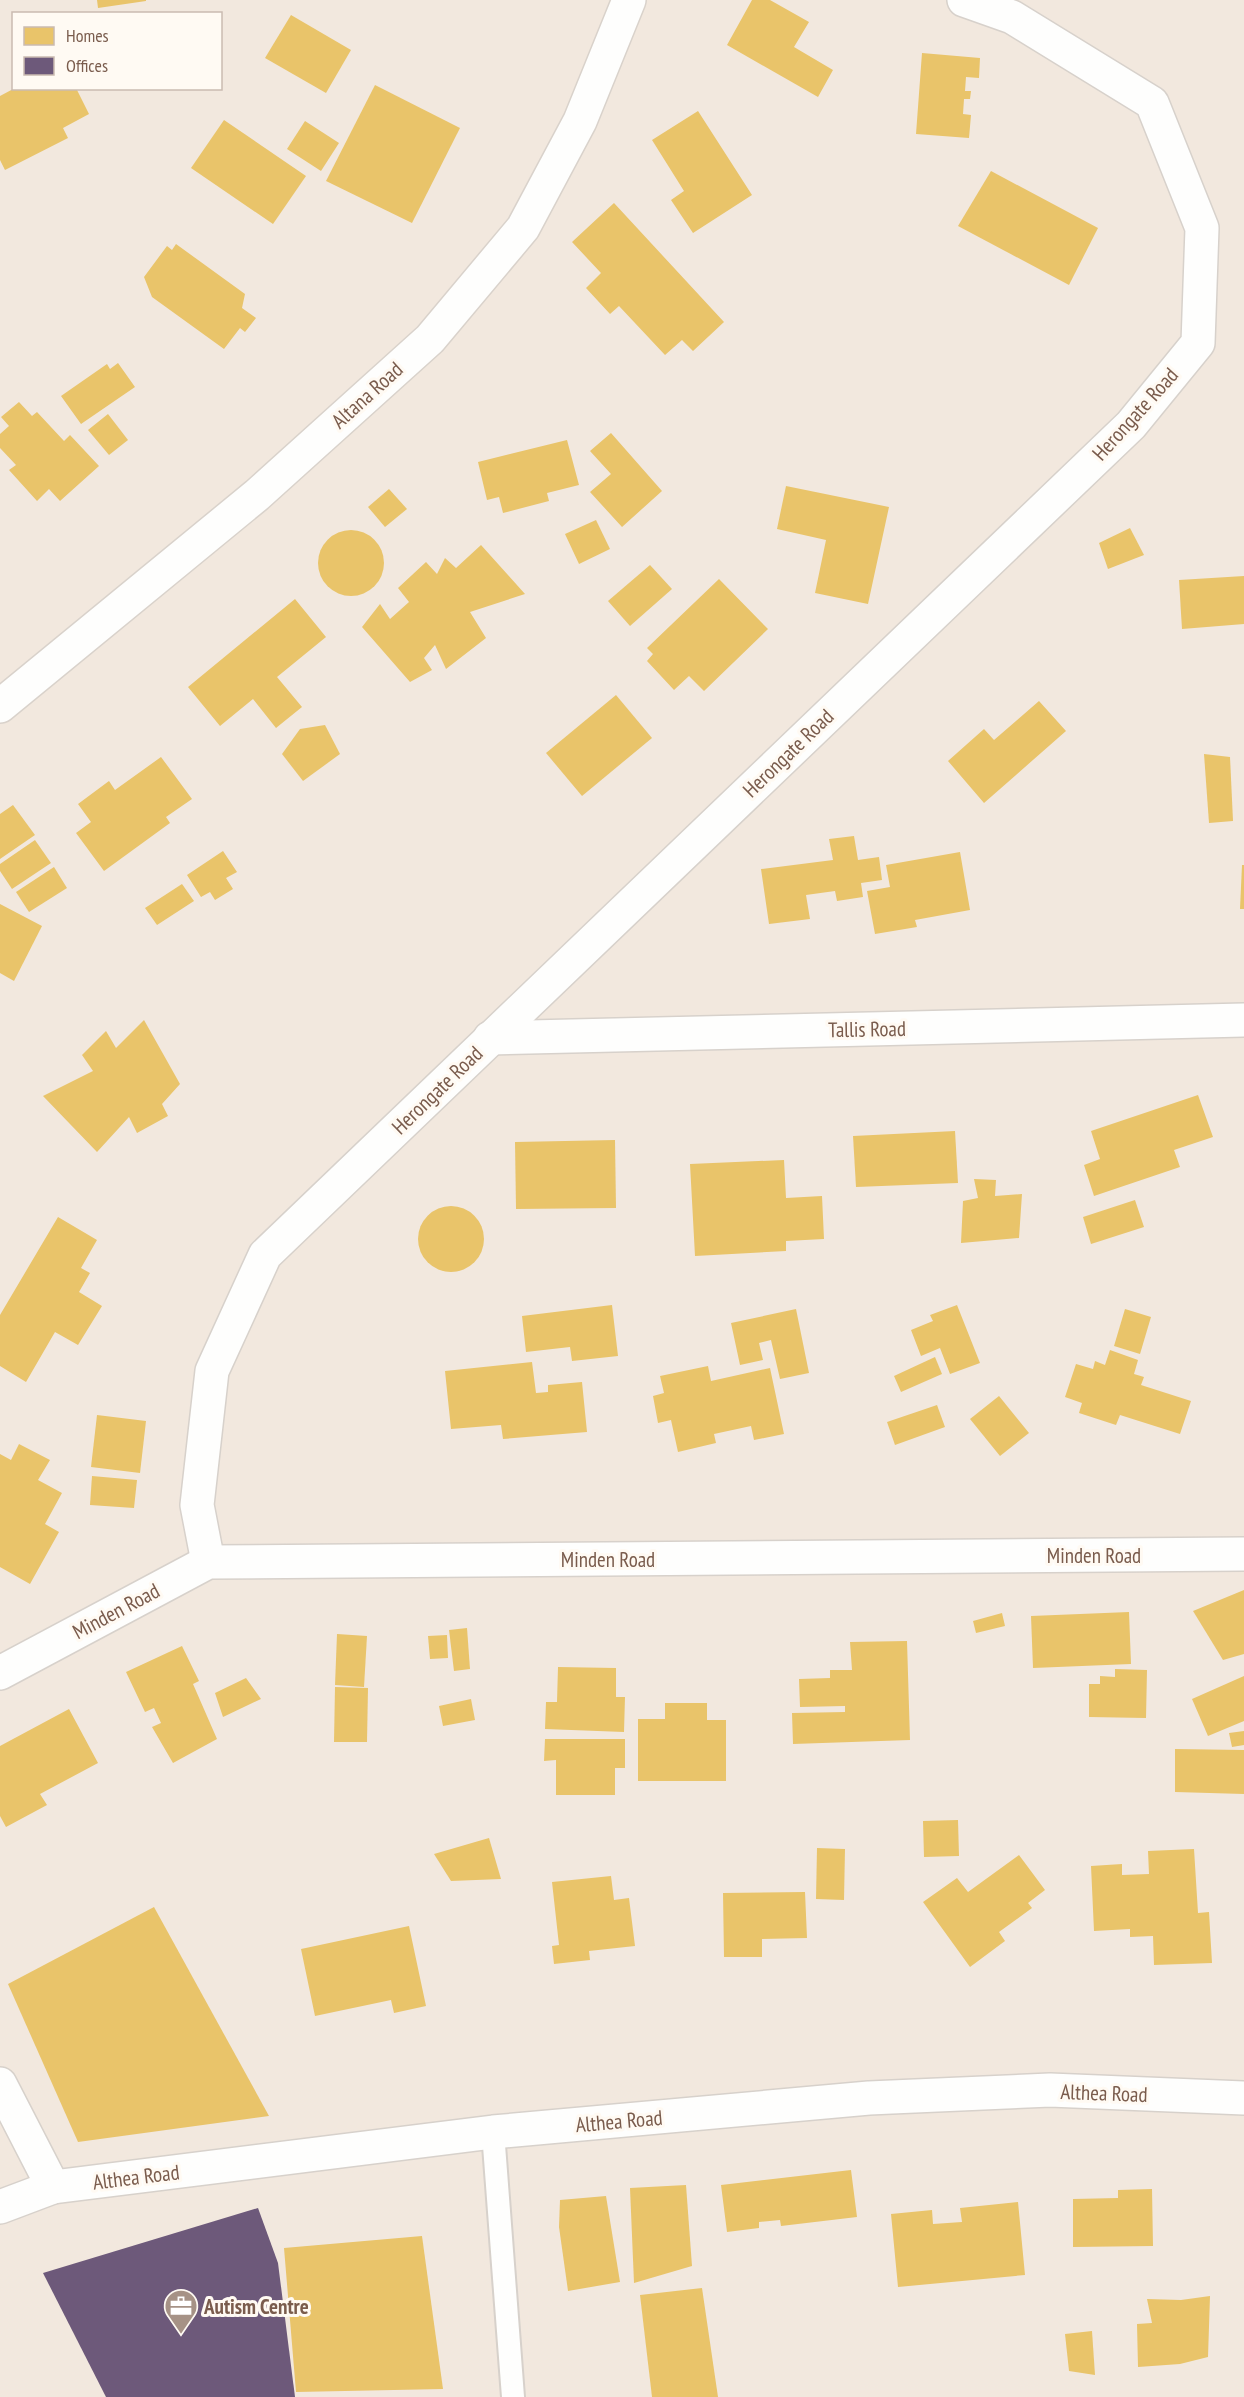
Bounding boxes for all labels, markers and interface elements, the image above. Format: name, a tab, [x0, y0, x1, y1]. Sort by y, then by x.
legend	[12, 12, 222, 90]
text: Homes	[66, 24, 109, 47]
text: Offices	[66, 54, 108, 77]
street label: Altana Road	[326, 356, 408, 434]
street label: Herongate Road	[1086, 362, 1184, 466]
street label: Herongate Road	[737, 703, 839, 803]
street label: Tallis Road	[828, 1015, 906, 1043]
street label: Herongate Road	[386, 1040, 488, 1140]
street label: Minden Road	[1047, 1542, 1141, 1569]
street label: Minden Road	[561, 1546, 655, 1573]
street label: Minden Road	[68, 1577, 164, 1645]
street label: Althea Road	[1060, 2078, 1148, 2108]
street label: Althea Road	[574, 2104, 664, 2138]
street label: Althea Road	[91, 2158, 181, 2196]
office icon: Autism Centre	[163, 2288, 199, 2335]
place label: Autism Centre	[203, 2293, 309, 2320]

